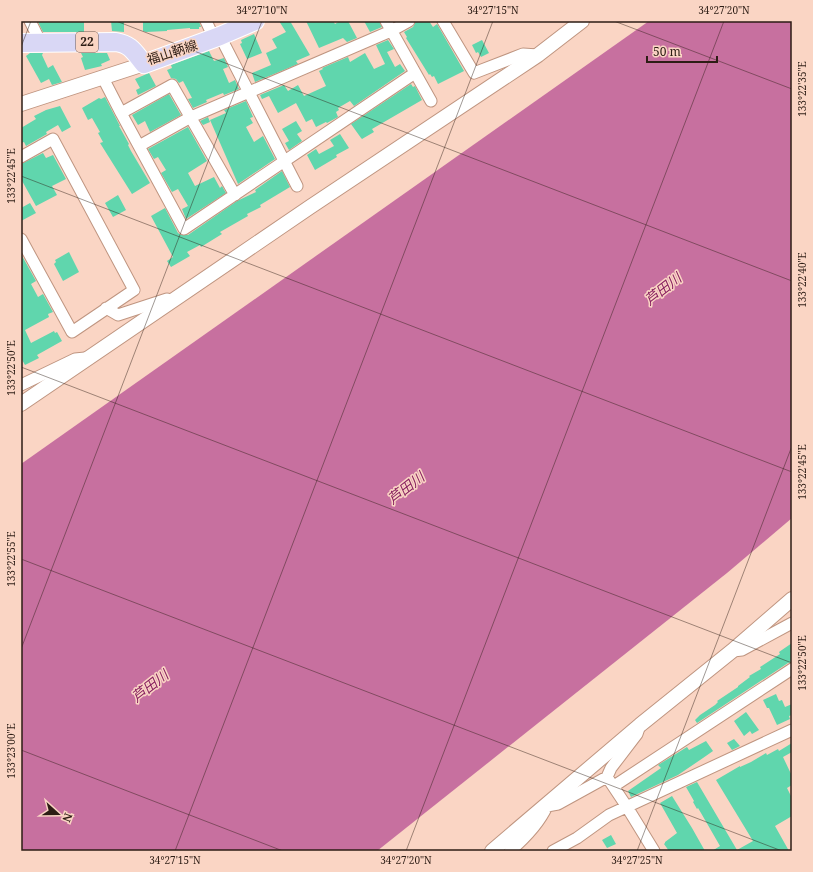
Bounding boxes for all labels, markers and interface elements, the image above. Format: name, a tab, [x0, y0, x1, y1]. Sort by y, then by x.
text: 34°27'10"N	[236, 3, 288, 17]
text: 34°27'15"N	[467, 3, 519, 17]
text: 34°27'20"N	[698, 3, 750, 17]
road number: 22	[76, 32, 98, 52]
street label: 福山鞆線	[144, 35, 200, 69]
scale bar	[647, 38, 717, 64]
text: 50 m	[653, 43, 681, 60]
text: 133°22'35"E	[795, 61, 809, 117]
text: 133°22'45"E	[4, 148, 18, 204]
text: 133°22'40"E	[795, 252, 809, 308]
water label: 芦田川	[640, 267, 687, 309]
text: 133°22'50"E	[4, 340, 18, 396]
text: 133°22'45"E	[795, 444, 809, 500]
water label: 芦田川	[383, 466, 430, 508]
text: 133°22'55"E	[4, 531, 18, 587]
text: 133°22'50"E	[795, 635, 809, 691]
water label: 芦田川	[127, 664, 174, 706]
text: 133°23'00"E	[4, 723, 18, 779]
north arrow	[38, 794, 78, 834]
text: N	[59, 811, 76, 825]
text: 34°27'15"N	[149, 853, 201, 867]
text: 34°27'20"N	[380, 853, 432, 867]
text: 34°27'25"N	[611, 853, 663, 867]

